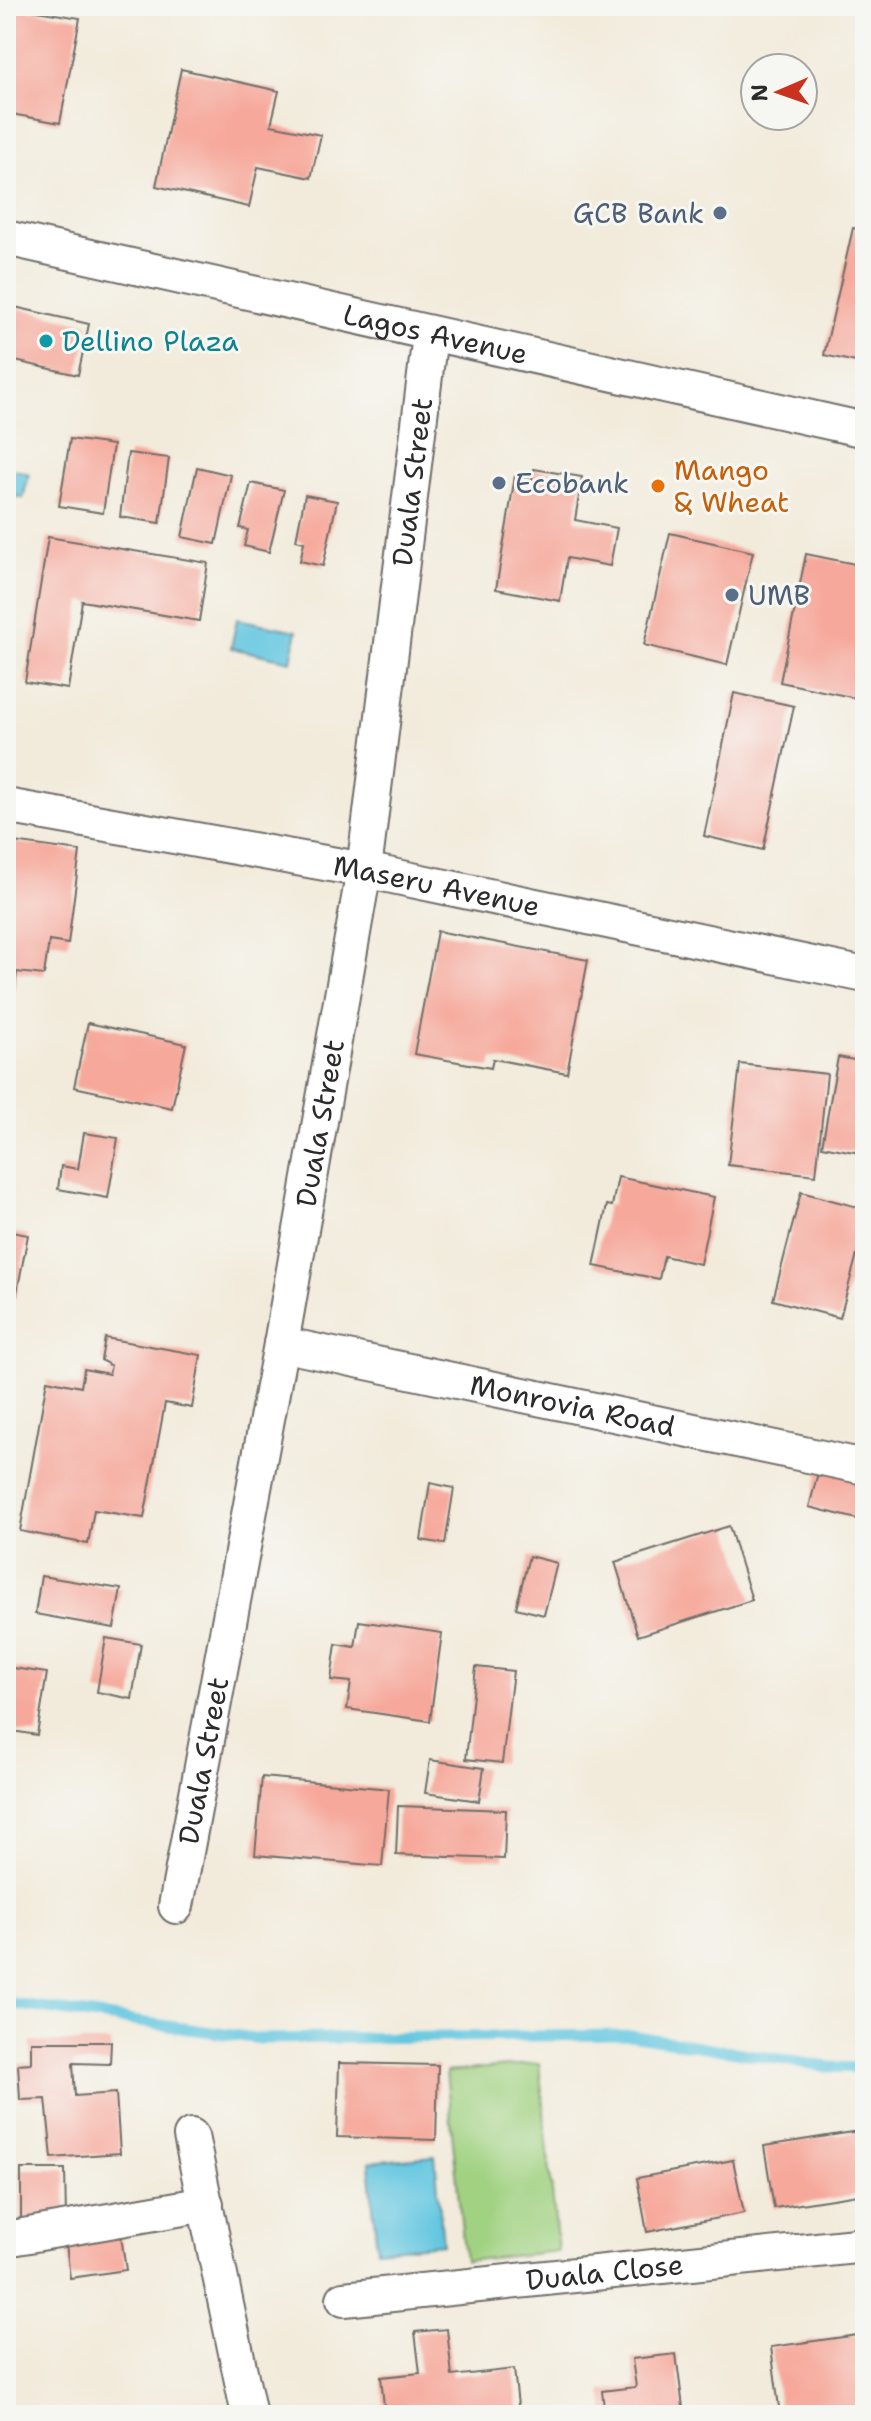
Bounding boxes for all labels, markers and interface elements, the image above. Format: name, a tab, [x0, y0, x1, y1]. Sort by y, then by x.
north arrow	[739, 52, 819, 132]
text: N	[745, 83, 774, 102]
place label: GCB Bank	[573, 194, 704, 232]
marker: GCB Bank	[711, 204, 729, 222]
street label: Lagos Avenue	[340, 295, 531, 373]
place label: Dellino Plaza	[62, 322, 239, 360]
marker: Dellino Plaza	[37, 332, 55, 350]
street label: Duala Street	[383, 395, 441, 568]
place label: Mango & Wheat	[674, 451, 789, 521]
place label: Ecobank	[515, 464, 629, 502]
marker: Ecobank	[490, 474, 508, 492]
marker: Mango & Wheat	[649, 477, 667, 495]
place label: UMB	[748, 576, 810, 614]
marker: UMB	[723, 586, 741, 604]
street label: Maseru Avenue	[331, 846, 543, 925]
street label: Duala Street	[286, 1036, 353, 1210]
street label: Monrovia Road	[467, 1365, 679, 1446]
street label: Duala Street	[169, 1674, 237, 1847]
street label: Duala Close	[524, 2245, 685, 2299]

